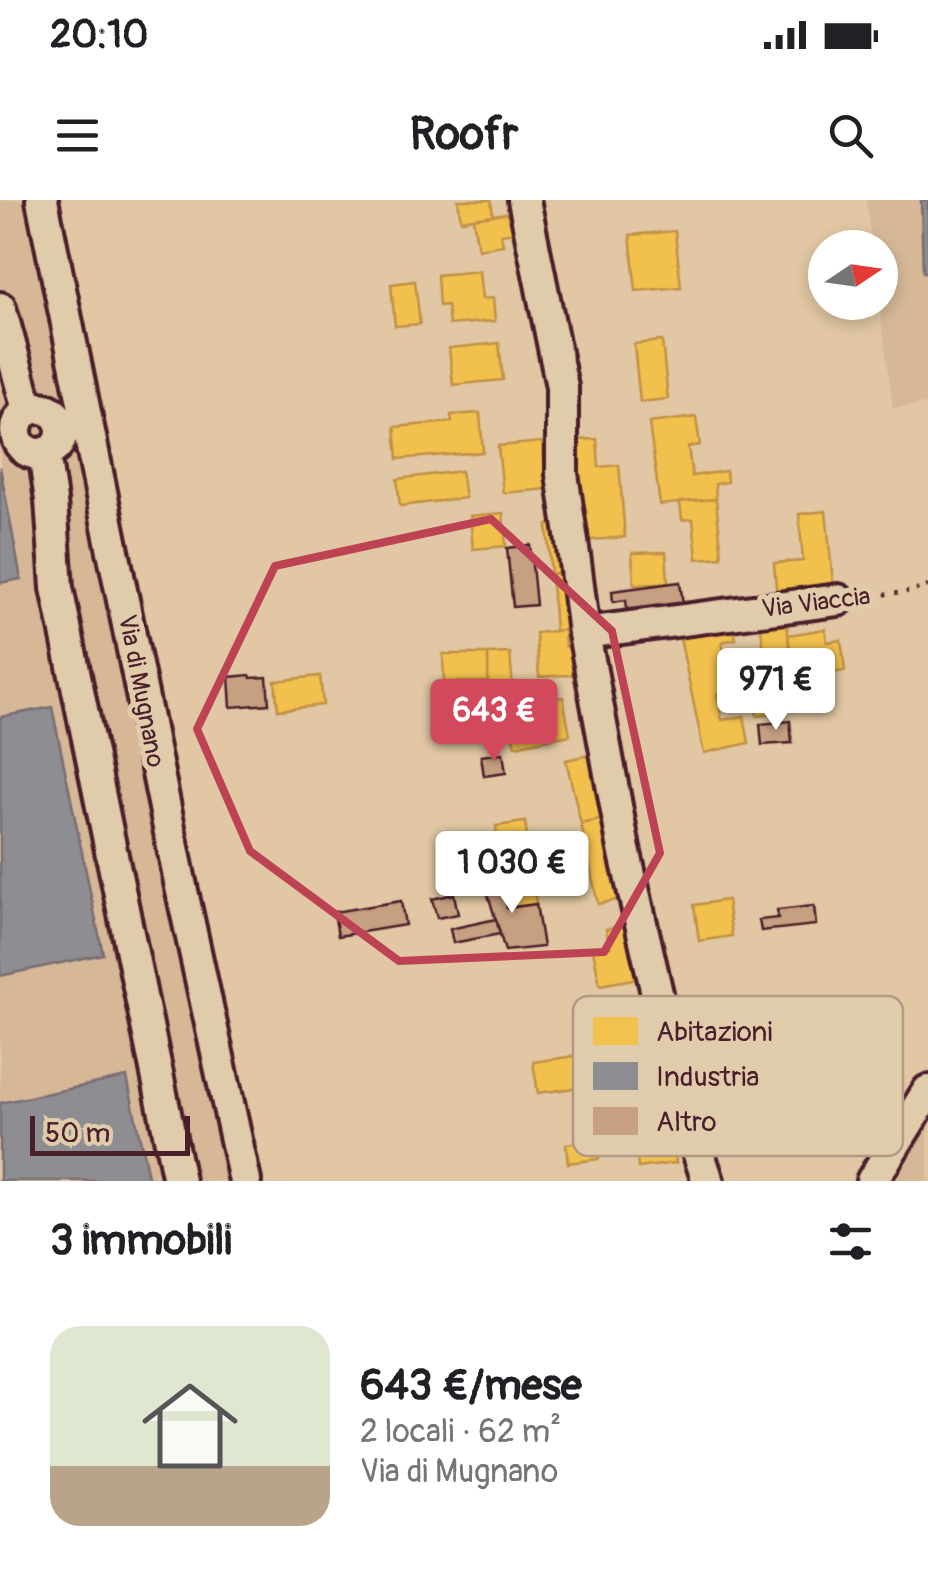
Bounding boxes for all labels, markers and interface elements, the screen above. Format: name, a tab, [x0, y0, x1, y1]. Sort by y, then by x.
text: 20:10	[50, 11, 148, 59]
text: Roofr	[410, 107, 518, 163]
icon: menu	[50, 108, 105, 163]
icon: search	[823, 108, 878, 163]
north arrow	[808, 230, 898, 320]
map controls	[808, 230, 898, 320]
street label: Via Viaccia	[760, 581, 872, 625]
street label: Via di Mugnano	[111, 612, 171, 770]
pin: 971 €	[706, 648, 846, 733]
text: 971 €	[739, 660, 813, 700]
pin: 643 €	[424, 679, 564, 764]
text: 643 €	[452, 691, 536, 731]
pin: 1 030 €	[420, 831, 604, 916]
text: 1 030 €	[457, 843, 567, 883]
legend	[573, 996, 903, 1156]
text: Abitazioni	[656, 1015, 772, 1050]
text: Industria	[656, 1060, 759, 1095]
text: Altro	[656, 1105, 717, 1140]
scale bar	[30, 1111, 190, 1156]
text: 50 m	[45, 1116, 110, 1151]
icon: filters	[823, 1214, 878, 1269]
text: 3 immobili	[50, 1215, 232, 1267]
text: 643 €/mese	[360, 1360, 582, 1412]
icon: home	[130, 1366, 250, 1486]
text: 2 locali · 62 m²	[360, 1412, 561, 1452]
text: Via di Mugnano	[360, 1452, 558, 1492]

